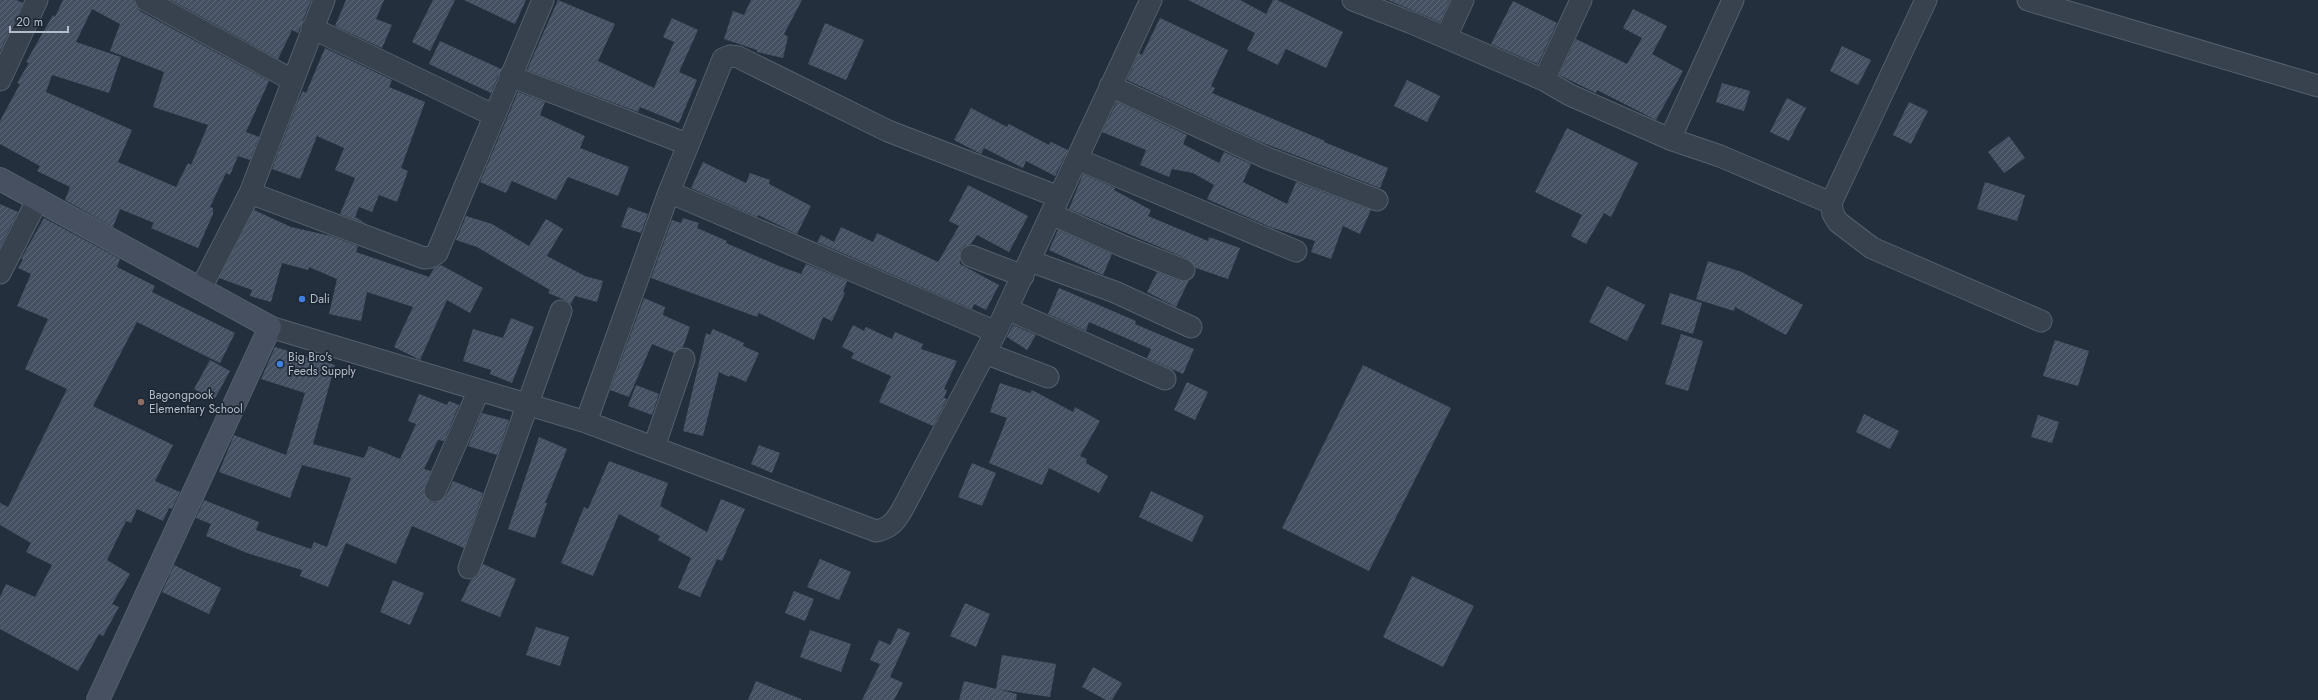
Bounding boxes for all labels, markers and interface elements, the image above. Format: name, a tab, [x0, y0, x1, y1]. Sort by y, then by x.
scale bar	[10, 8, 68, 34]
text: 20 m	[16, 13, 43, 31]
place label: Dali	[310, 290, 330, 308]
marker: Dali	[297, 294, 307, 304]
place label: Big Bro's Feeds Supply	[288, 348, 357, 380]
marker: Big Bro's Feeds Supply	[275, 359, 285, 369]
place label: Bagongpook Elementary School	[149, 386, 243, 418]
marker: Bagongpook Elementary School	[136, 397, 146, 407]

